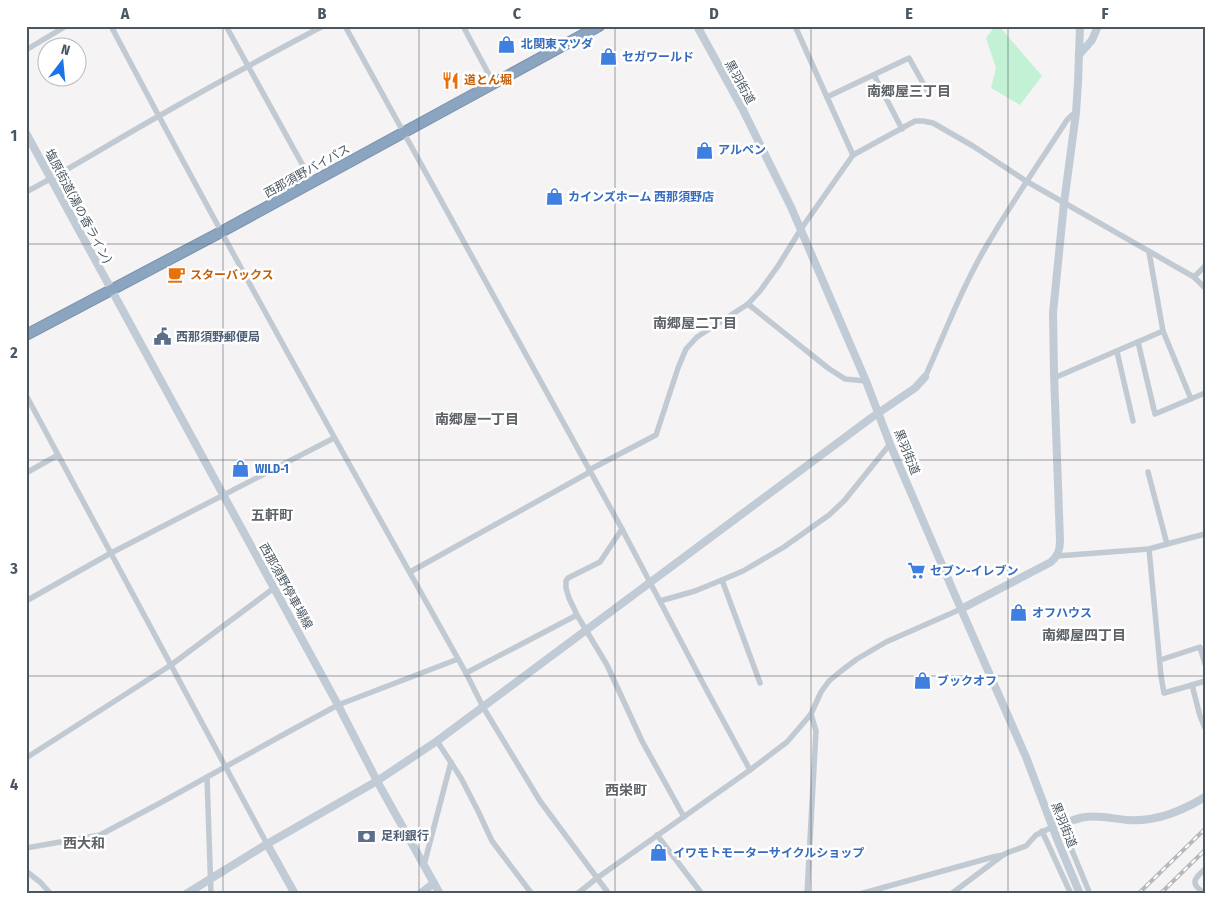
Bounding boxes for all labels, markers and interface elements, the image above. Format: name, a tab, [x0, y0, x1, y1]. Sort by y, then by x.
text: A	[120, 4, 130, 23]
text: B	[318, 4, 327, 23]
text: C	[513, 4, 522, 23]
text: D	[709, 4, 719, 23]
text: E	[905, 4, 913, 23]
text: F	[1101, 4, 1109, 23]
shop icon: 北関東マツダ	[497, 34, 517, 54]
place label: 北関東マツダ	[521, 37, 593, 51]
north arrow	[38, 38, 88, 88]
text: N	[59, 41, 72, 59]
shop icon: セガワールド	[598, 47, 618, 67]
place label: セガワールド	[622, 50, 694, 64]
street label: 黒羽街道	[722, 58, 758, 106]
restaurant icon: 道とん堀	[440, 70, 460, 90]
place label: 道とん堀	[464, 73, 512, 87]
district label: 南郷屋三丁目	[867, 83, 951, 100]
text: 1	[11, 126, 17, 145]
shop icon: アルペン	[694, 140, 714, 160]
street label: 西那須野バイパス	[262, 142, 352, 200]
place label: アルペン	[718, 143, 766, 157]
street label: 塩原街道(湯の香ライン)	[42, 147, 114, 266]
shop icon: カインズホーム 西那須野店	[544, 187, 564, 207]
place label: カインズホーム 西那須野店	[568, 190, 714, 204]
cafe icon: スターバックス	[166, 265, 186, 285]
place label: スターバックス	[190, 268, 274, 282]
district label: 南郷屋二丁目	[653, 315, 737, 332]
public building icon: 西那須野郵便局	[152, 327, 172, 347]
place label: 西那須野郵便局	[176, 330, 260, 344]
text: 2	[9, 343, 18, 362]
district label: 南郷屋一丁目	[435, 411, 519, 428]
street label: 黒羽街道	[892, 427, 922, 477]
shop icon: WILD-1	[231, 459, 251, 479]
place label: WILD-1	[255, 462, 289, 476]
district label: 五軒町	[251, 507, 293, 524]
street label: 西那須野停車場線	[257, 541, 315, 631]
text: 3	[9, 559, 18, 578]
supermarket icon: セブン-イレブン	[906, 561, 926, 581]
place label: セブン-イレブン	[930, 564, 1019, 578]
shop icon: オフハウス	[1008, 603, 1028, 623]
place label: オフハウス	[1032, 606, 1092, 620]
district label: 南郷屋四丁目	[1042, 627, 1126, 644]
shop icon: ブックオフ	[913, 671, 933, 691]
place label: ブックオフ	[937, 674, 997, 688]
text: 4	[10, 775, 18, 794]
district label: 西栄町	[605, 782, 647, 799]
street label: 黒羽街道	[1049, 800, 1079, 850]
bank icon: 足利銀行	[357, 826, 377, 846]
place label: 足利銀行	[381, 829, 429, 843]
district label: 西大和	[63, 835, 105, 852]
shop icon: イワモトモーターサイクルショップ	[649, 843, 669, 863]
place label: イワモトモーターサイクルショップ	[673, 846, 864, 860]

